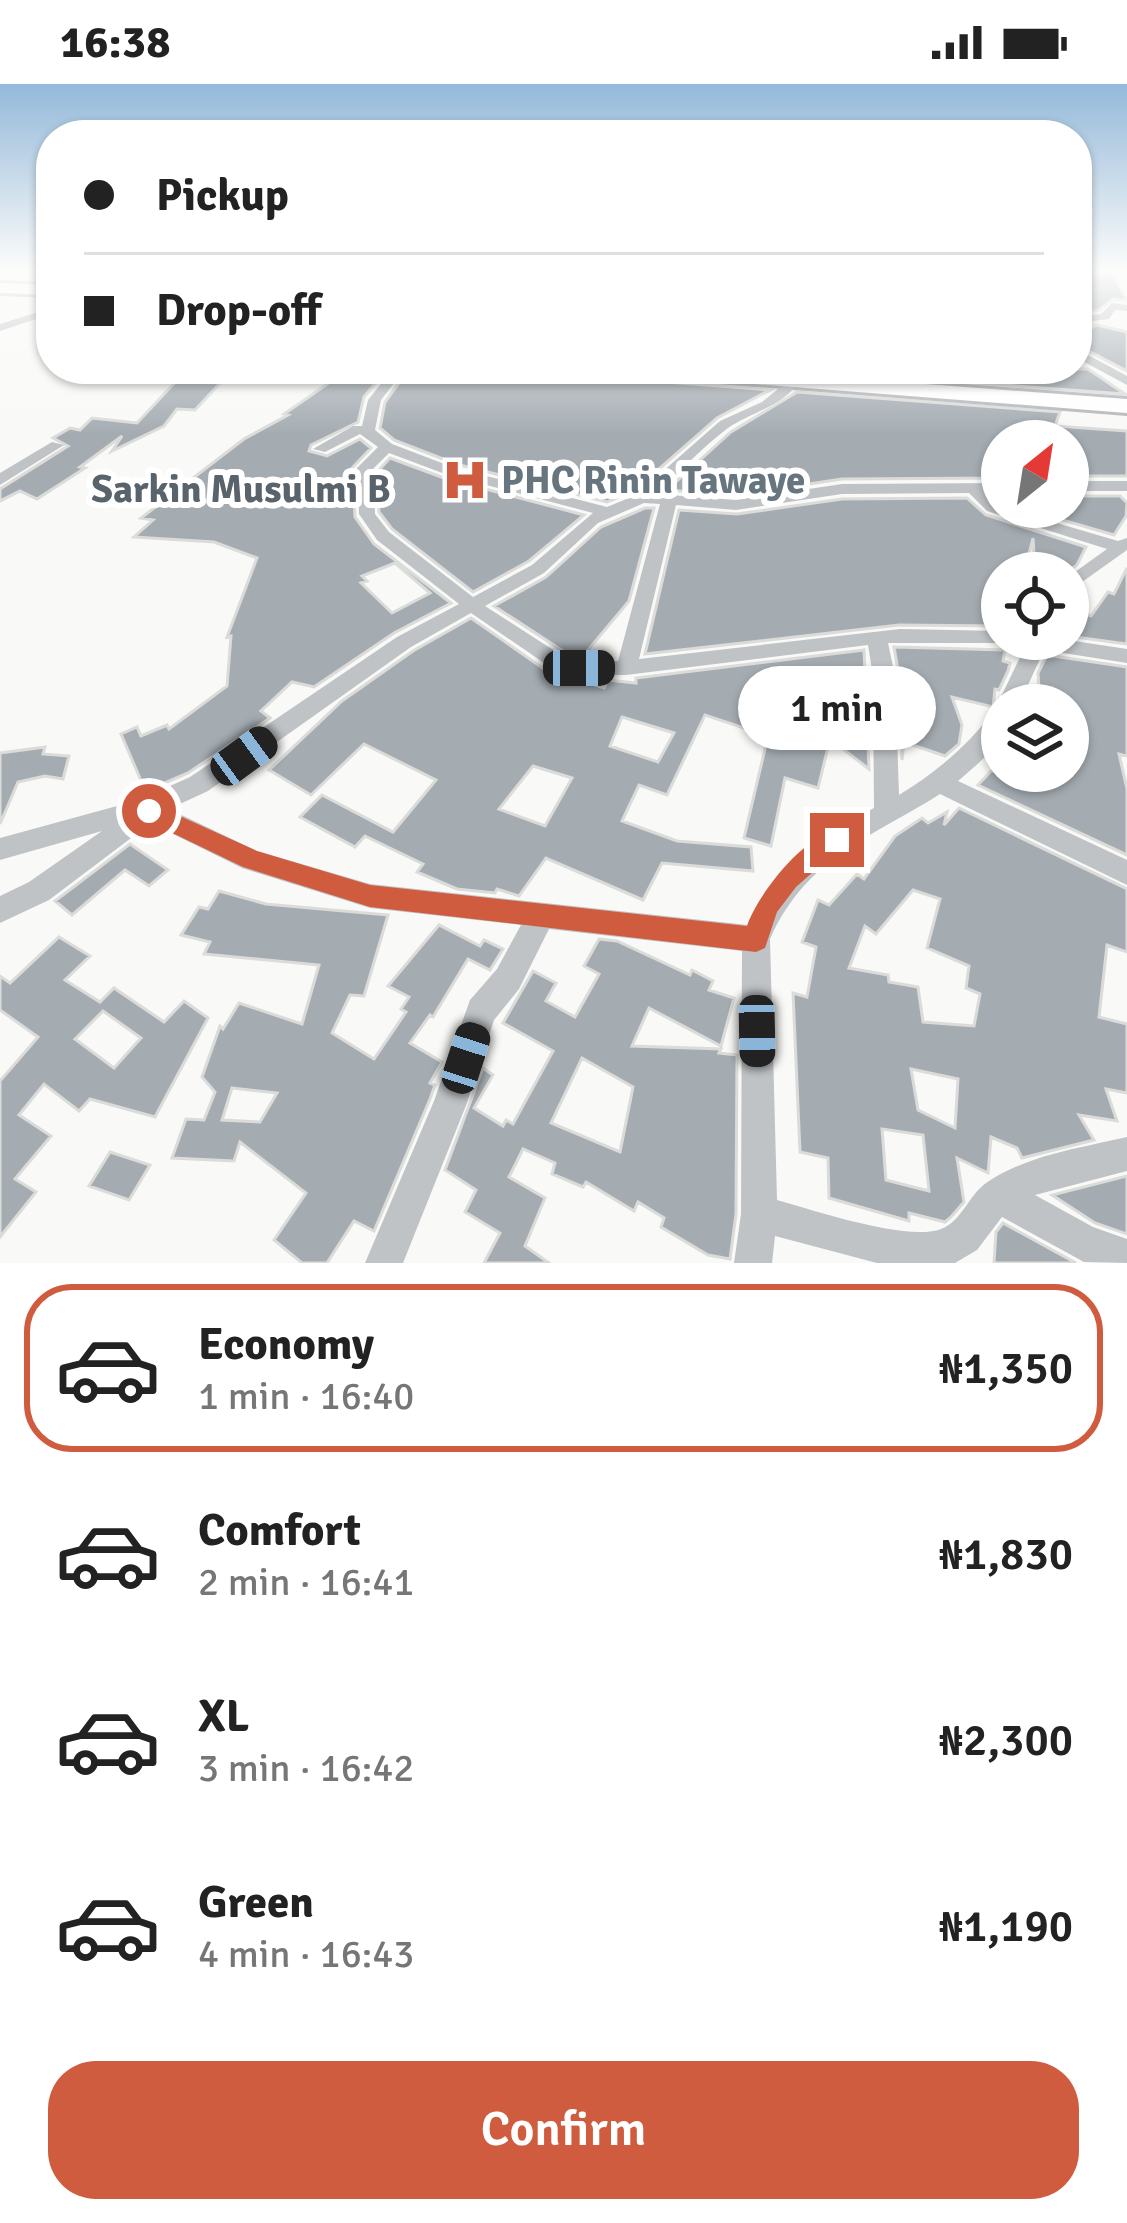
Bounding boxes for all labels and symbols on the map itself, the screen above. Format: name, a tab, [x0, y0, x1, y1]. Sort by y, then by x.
north arrow	[981, 420, 1089, 528]
hospital icon: PHC Rinin Tawaye	[440, 455, 490, 505]
place label: PHC Rinin Tawaye	[501, 456, 805, 504]
district label: Sarkin Musulmi B	[91, 465, 391, 513]
car	[543, 650, 615, 686]
callout: 1 min	[738, 666, 936, 750]
car	[204, 720, 284, 792]
route start	[122, 784, 176, 838]
route end	[810, 813, 864, 867]
car	[738, 995, 776, 1067]
car	[438, 1018, 494, 1098]

